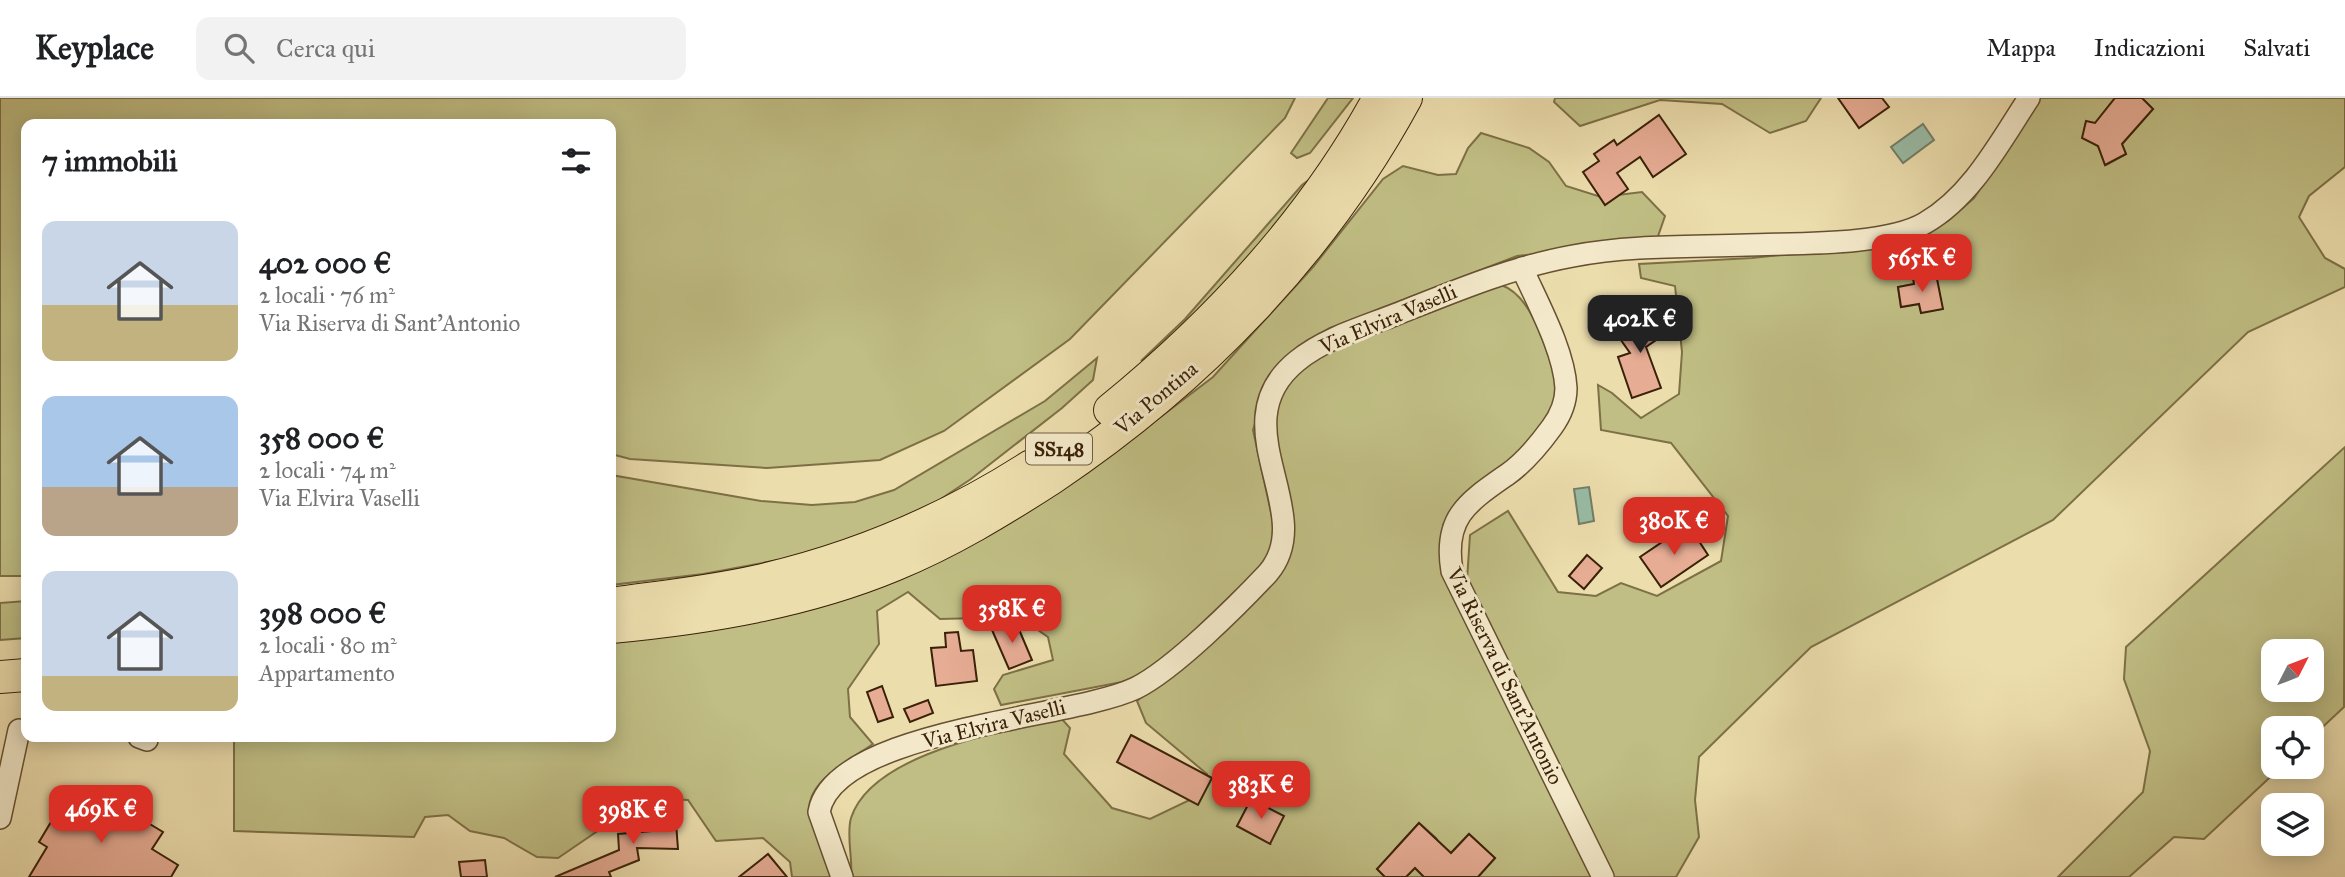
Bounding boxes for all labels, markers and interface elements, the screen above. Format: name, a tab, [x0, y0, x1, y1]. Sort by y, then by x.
search box	[196, 17, 686, 80]
text: Keyplace	[35, 28, 154, 68]
icon: search	[220, 29, 258, 67]
text: Cerca qui	[276, 32, 375, 64]
text: Mappa	[1987, 33, 2056, 63]
text: Indicazioni	[2094, 33, 2205, 63]
text: Salvati	[2243, 33, 2310, 63]
icon: filters	[557, 142, 595, 180]
text: 7 immobili	[42, 143, 177, 179]
pin: 565K €	[1865, 234, 1979, 294]
text: 565K €	[1888, 243, 1956, 271]
text: 402 000 €	[259, 245, 391, 281]
icon: home	[98, 249, 182, 333]
street label: Via Elvira Vaselli	[1314, 278, 1461, 360]
text: 2 locali · 76 m²	[259, 281, 395, 309]
pin: 402K €	[1583, 296, 1697, 355]
text: 402K €	[1604, 304, 1676, 332]
text: Via Riserva di Sant'Antonio	[259, 309, 520, 337]
street label: Via Pontina	[1108, 356, 1203, 441]
text: 358 000 €	[259, 420, 384, 456]
icon: home	[98, 424, 182, 508]
road number: SS148	[1026, 434, 1092, 464]
text: 2 locali · 74 m²	[259, 456, 396, 484]
text: Via Elvira Vaselli	[259, 484, 420, 512]
pin: 380K €	[1617, 498, 1731, 557]
text: 380K €	[1639, 506, 1709, 534]
street label: Via Riserva di Sant'Antonio	[1441, 562, 1569, 789]
pin: 358K €	[955, 586, 1069, 645]
text: 358K €	[978, 594, 1046, 622]
text: 398 000 €	[259, 595, 387, 631]
icon: home	[98, 599, 182, 683]
text: 2 locali · 80 m²	[259, 631, 397, 659]
north arrow	[2261, 639, 2324, 702]
map controls	[2261, 639, 2324, 856]
text: Appartamento	[259, 659, 395, 687]
street label: Via Elvira Vaselli	[919, 694, 1069, 755]
button: locate	[2261, 716, 2324, 779]
pin: 383K €	[1204, 762, 1318, 821]
text: 383K €	[1228, 770, 1294, 798]
pin: 469K €	[44, 786, 158, 845]
pin: 398K €	[576, 786, 690, 846]
button: layers	[2261, 793, 2324, 856]
text: 469K €	[65, 794, 137, 822]
text: 398K €	[599, 795, 668, 823]

